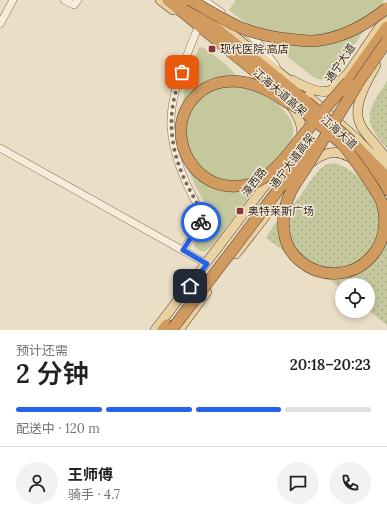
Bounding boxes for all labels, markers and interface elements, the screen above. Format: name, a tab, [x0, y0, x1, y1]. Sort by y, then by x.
street label: 通宁大道	[322, 41, 358, 85]
place label: 现代医院·高店	[220, 42, 289, 56]
marker: 现代医院·高店	[207, 44, 217, 54]
pin	[165, 55, 199, 89]
icon: bag	[171, 61, 193, 83]
street label: 江海大道高架	[250, 65, 310, 119]
street label: 江海大道	[318, 112, 360, 152]
street label: 通宁大道高架	[267, 130, 317, 192]
street label: 濠西路	[238, 165, 270, 199]
courier	[181, 202, 221, 242]
place label: 奥特莱斯广场	[248, 204, 314, 218]
marker: 奥特莱斯广场	[235, 206, 245, 216]
icon: bike	[190, 211, 212, 233]
pin	[173, 269, 207, 303]
icon: home	[179, 275, 201, 297]
map controls	[335, 278, 375, 318]
button: locate	[335, 278, 375, 318]
text: 预计还需	[16, 342, 68, 359]
text: 20:18–20:23	[290, 355, 371, 374]
text: 2 分钟	[16, 357, 89, 390]
text: 配送中 · 120 m	[16, 420, 100, 437]
button: person	[16, 462, 58, 504]
button: chat	[277, 462, 319, 504]
button: phone	[329, 462, 371, 504]
text: 王师傅	[68, 465, 113, 484]
text: 骑手 · 4.7	[68, 486, 120, 503]

